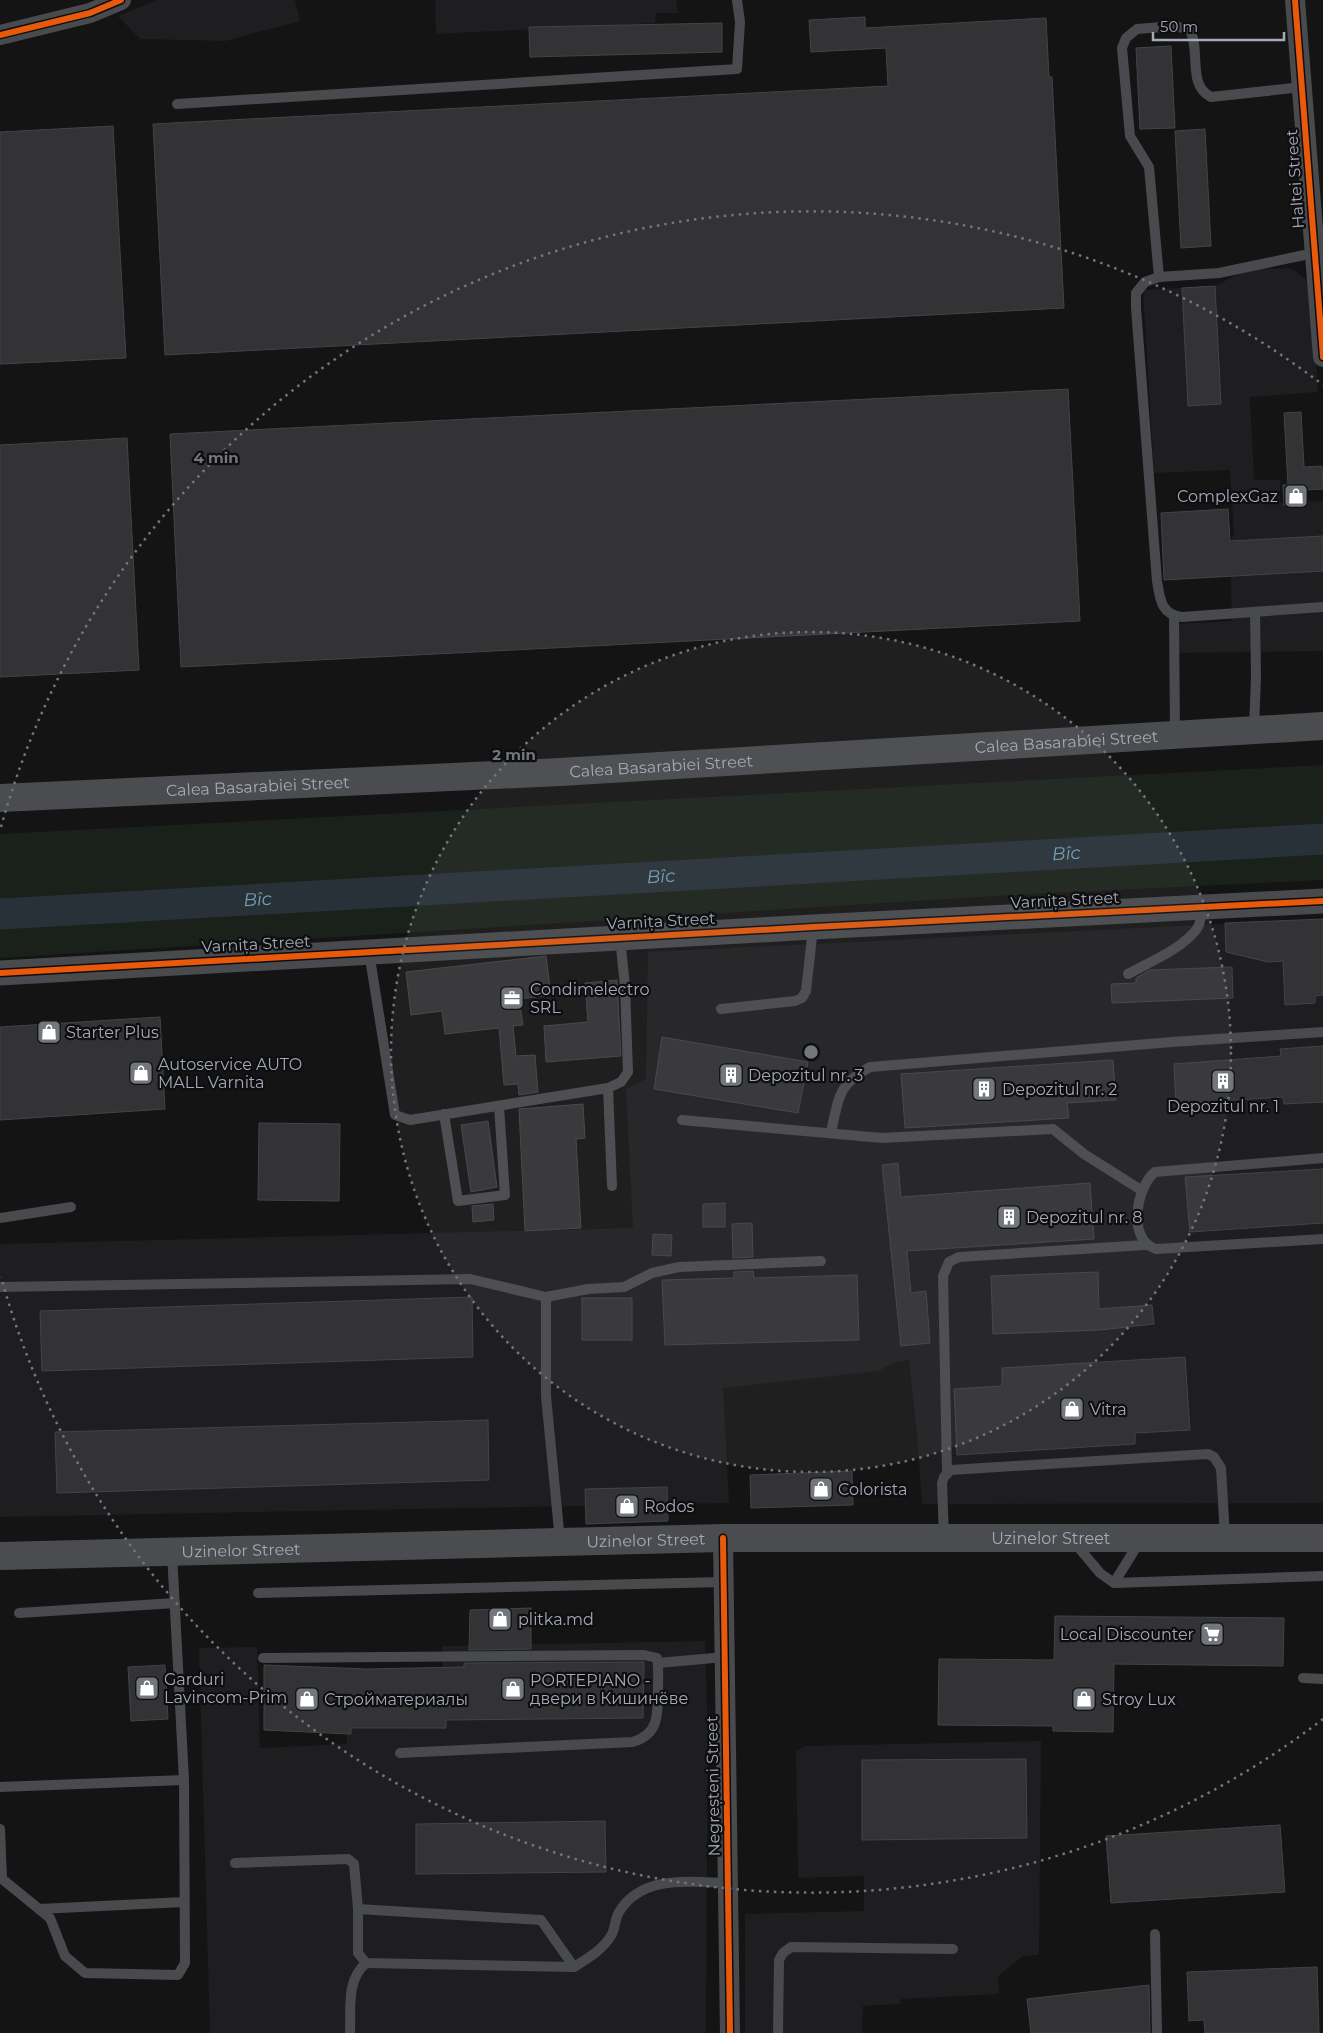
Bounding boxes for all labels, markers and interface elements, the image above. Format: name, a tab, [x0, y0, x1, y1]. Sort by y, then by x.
scale bar	[1153, 10, 1284, 42]
text: 50 m	[1160, 17, 1198, 36]
street label: Haltei Street	[1282, 128, 1308, 229]
text: 4 min	[193, 448, 239, 467]
shop icon: ComplexGaz	[1283, 483, 1309, 509]
place label: ComplexGaz	[1177, 487, 1278, 506]
street label: Calea Basarabiei Street	[974, 726, 1159, 756]
text: 2 min	[492, 745, 536, 764]
street label: Calea Basarabiei Street	[569, 751, 754, 781]
street label: Calea Basarabiei Street	[165, 772, 351, 800]
water label: Bîc	[1051, 842, 1081, 865]
water label: Bîc	[646, 865, 676, 888]
water label: Bîc	[243, 888, 272, 911]
street label: Varnița Street	[1010, 888, 1121, 913]
street label: Varnița Street	[606, 909, 717, 934]
street label: Varnița Street	[201, 932, 312, 957]
place label: Condimelectro SRL	[530, 980, 649, 1017]
office icon: Condimelectro SRL	[499, 985, 525, 1011]
shop icon: Starter Plus	[36, 1019, 62, 1045]
place label: Starter Plus	[66, 1023, 159, 1042]
centre of rings	[802, 1043, 820, 1061]
place label: Autoservice AUTO MALL Varnita	[158, 1055, 302, 1092]
shop icon: Autoservice AUTO MALL Varnita	[128, 1060, 154, 1086]
building icon: Depozitul nr. 3	[718, 1062, 744, 1088]
place label: Depozitul nr. 3	[748, 1066, 863, 1085]
building icon: Depozitul nr. 1	[1210, 1068, 1236, 1094]
building icon: Depozitul nr. 2	[971, 1076, 997, 1102]
place label: Depozitul nr. 2	[1002, 1080, 1117, 1099]
place label: Depozitul nr. 1	[1167, 1097, 1279, 1116]
building icon: Depozitul nr. 8	[996, 1204, 1022, 1230]
place label: Depozitul nr. 8	[1026, 1208, 1143, 1227]
shop icon: Vitra	[1059, 1396, 1085, 1422]
place label: Vitra	[1090, 1400, 1127, 1419]
shop icon: Colorista	[808, 1476, 834, 1502]
place label: Colorista	[838, 1480, 907, 1499]
shop icon: Rodos	[614, 1493, 640, 1519]
place label: Rodos	[644, 1497, 694, 1516]
street label: Uzinelor Street	[586, 1529, 706, 1551]
street label: Uzinelor Street	[991, 1529, 1111, 1548]
street label: Uzinelor Street	[181, 1539, 301, 1561]
shop icon: plitka.md	[487, 1606, 513, 1632]
place label: plitka.md	[518, 1610, 594, 1629]
supermarket icon: Local Discounter	[1199, 1621, 1225, 1647]
place label: Local Discounter	[1060, 1625, 1194, 1644]
place label: Garduri Lavincom-Prim	[164, 1670, 287, 1707]
place label: PORTEPIANO - двери в Кишинёве	[530, 1671, 688, 1708]
shop icon: Garduri Lavincom-Prim	[134, 1675, 160, 1701]
shop icon: PORTEPIANO - двери в Кишинёве	[500, 1676, 526, 1702]
shop icon: Стройматериалы	[294, 1686, 320, 1712]
shop icon: Stroy Lux	[1071, 1686, 1097, 1712]
place label: Стройматериалы	[324, 1690, 468, 1709]
place label: Stroy Lux	[1102, 1690, 1176, 1709]
street label: Negreșteni Street	[702, 1715, 725, 1857]

